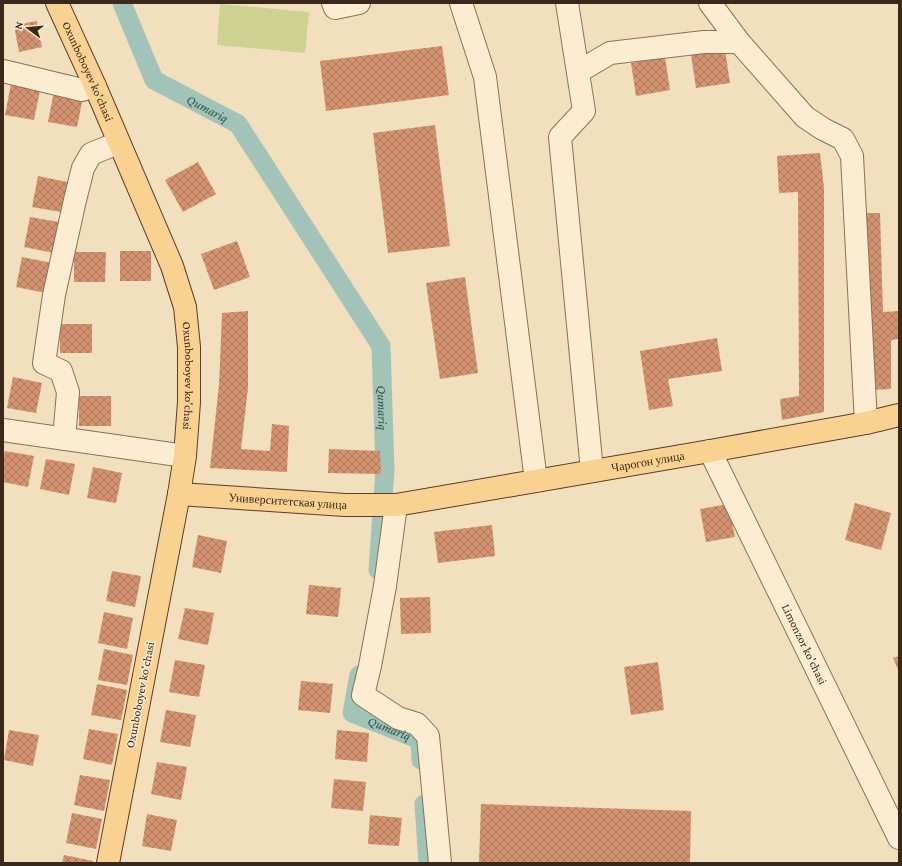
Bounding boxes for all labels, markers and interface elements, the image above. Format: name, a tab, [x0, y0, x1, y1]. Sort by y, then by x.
north arrow	[8, 8, 48, 48]
street label: Oxunboboyev ko'chasi	[59, 19, 116, 124]
text: N	[12, 20, 25, 31]
water label: Qumariq	[184, 92, 231, 126]
street label: Oxunboboyev ko'chasi	[180, 321, 196, 430]
water label: Qumariq	[374, 385, 391, 430]
street label: Чарогон улица	[610, 448, 686, 475]
street label: Университетская улица	[228, 490, 348, 512]
street label: Limonzor ko'chasi	[779, 602, 830, 687]
street label: Oxunboboyev ko'chasi	[123, 641, 157, 749]
water label: Qumariq	[366, 713, 413, 744]

